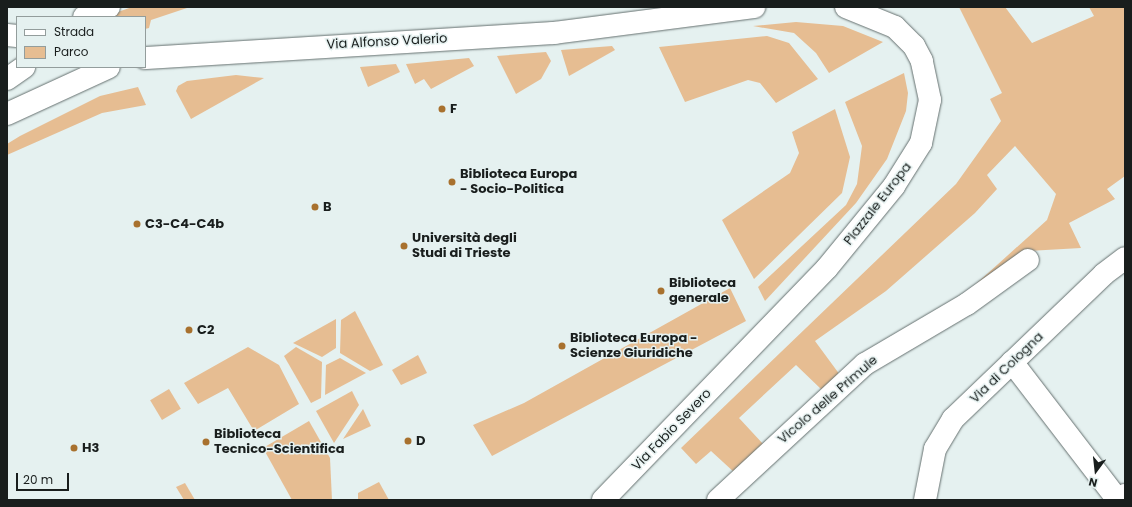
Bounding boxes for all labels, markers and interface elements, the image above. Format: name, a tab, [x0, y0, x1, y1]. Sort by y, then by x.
legend	[16, 16, 146, 68]
text: Strada	[54, 23, 94, 40]
street label: Via Alfonso Valerio	[326, 31, 448, 53]
text: Parco	[54, 43, 89, 60]
place label: F	[450, 101, 457, 117]
marker: F	[437, 104, 447, 114]
street label: Piazzale Europa	[841, 160, 915, 248]
place label: Biblioteca Europa - Socio-Politica	[460, 167, 577, 198]
marker: Biblioteca Europa - Socio-Politica	[447, 177, 457, 187]
place label: B	[323, 199, 332, 215]
marker: B	[310, 202, 320, 212]
place label: C3-C4-C4b	[145, 216, 224, 232]
marker: C3-C4-C4b	[132, 219, 142, 229]
place label: Università degli Studi di Trieste	[412, 231, 517, 262]
marker: Università degli Studi di Trieste	[399, 241, 409, 251]
place label: Biblioteca generale	[669, 276, 736, 307]
marker: Biblioteca generale	[656, 286, 666, 296]
place label: C2	[197, 322, 214, 338]
marker: C2	[184, 325, 194, 335]
street label: Via di Cologna	[967, 329, 1047, 407]
place label: Biblioteca Europa - Scienze Giuridiche	[570, 331, 698, 362]
marker: Biblioteca Europa - Scienze Giuridiche	[557, 341, 567, 351]
street label: Vicolo delle Primule	[775, 353, 881, 447]
street label: Via Fabio Severo	[629, 386, 715, 474]
place label: Biblioteca Tecnico-Scientifica	[214, 427, 345, 458]
place label: D	[416, 433, 425, 449]
marker: D	[403, 436, 413, 446]
marker: Biblioteca Tecnico-Scientifica	[201, 437, 211, 447]
place label: H3	[82, 440, 99, 456]
marker: H3	[69, 443, 79, 453]
north arrow	[1076, 451, 1116, 491]
scale bar	[18, 465, 71, 491]
text: 20 m	[23, 471, 53, 488]
text: N	[1087, 474, 1099, 491]

